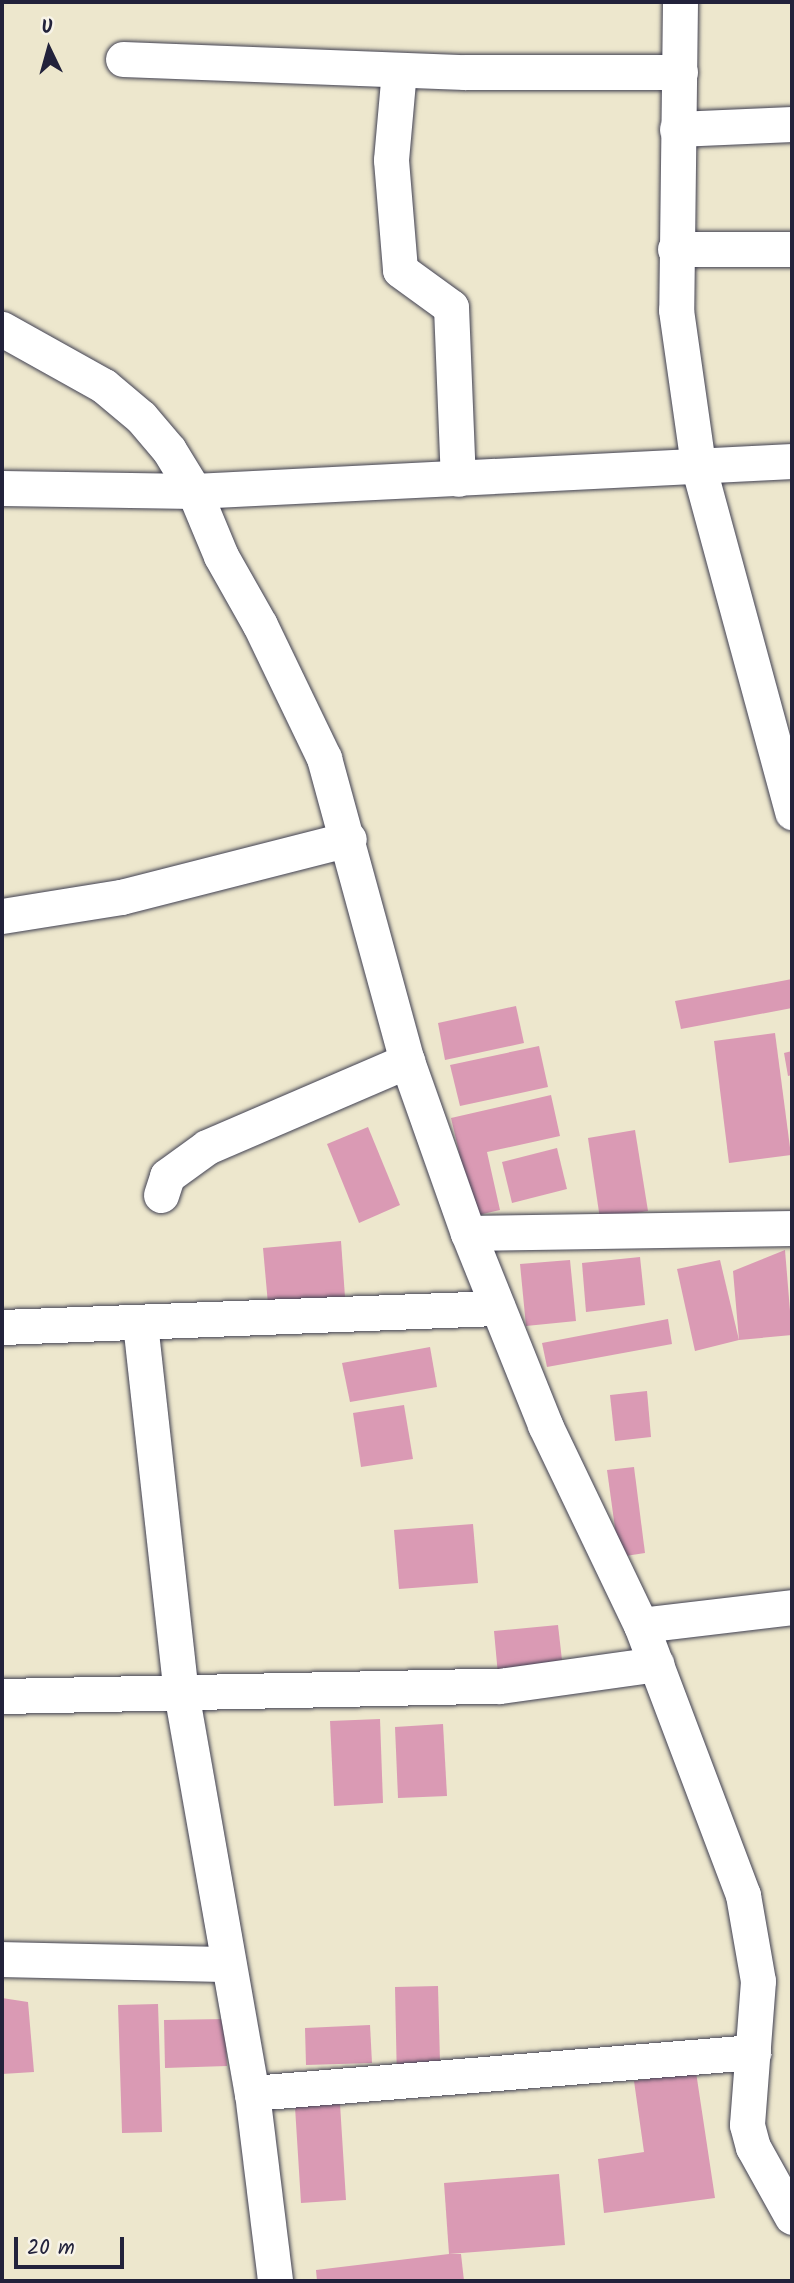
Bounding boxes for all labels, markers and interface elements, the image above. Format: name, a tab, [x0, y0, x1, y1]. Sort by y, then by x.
text: U	[40, 13, 54, 44]
north arrow	[14, 14, 84, 84]
scale bar	[18, 2224, 128, 2268]
text: 20 m	[27, 2232, 75, 2265]

